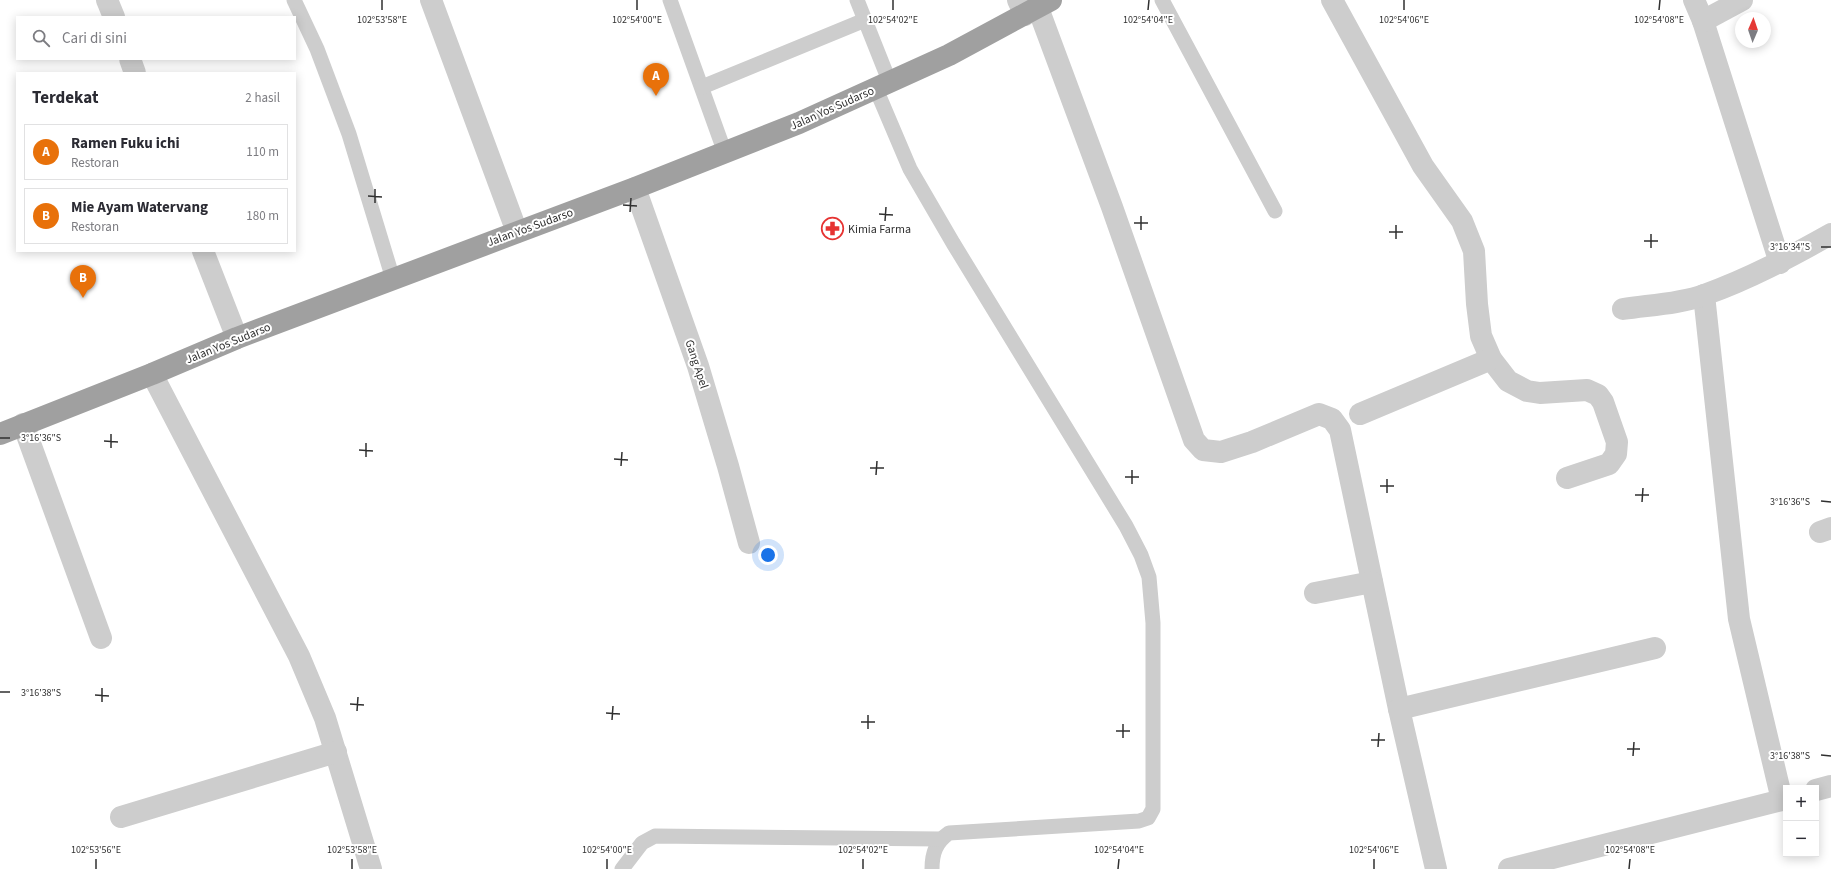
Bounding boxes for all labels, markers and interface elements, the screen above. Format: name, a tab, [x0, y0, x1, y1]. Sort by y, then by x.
north arrow	[1735, 12, 1771, 48]
text: 102°53'58"E	[357, 13, 407, 27]
text: 102°54'00"E	[612, 13, 662, 27]
text: 102°54'02"E	[868, 13, 918, 27]
text: 102°54'04"E	[1123, 13, 1173, 27]
text: 102°54'06"E	[1379, 13, 1429, 27]
text: 102°54'08"E	[1634, 13, 1684, 27]
search box	[16, 16, 296, 60]
icon: search	[30, 27, 52, 49]
text: Cari di sini	[62, 28, 127, 49]
pin: A	[643, 63, 669, 96]
street label: Jalan Yos Sudarso	[788, 82, 877, 135]
text: Terdekat	[32, 86, 98, 110]
text: 2 hasil	[245, 89, 280, 107]
text: Ramen Fuku ichi	[71, 133, 180, 154]
text: A	[42, 143, 50, 161]
text: 110 m	[246, 143, 279, 161]
text: Restoran	[71, 154, 119, 172]
text: Mie Ayam Watervang	[71, 197, 208, 218]
street label: Jalan Yos Sudarso	[485, 204, 576, 251]
text: B	[42, 207, 50, 225]
text: 180 m	[246, 207, 279, 225]
pharmacy icon: Kimia Farma	[820, 216, 846, 242]
text: Restoran	[71, 218, 119, 236]
place label: Kimia Farma	[848, 221, 911, 238]
text: 3°16'34"S	[1770, 240, 1810, 254]
pin: B	[70, 265, 96, 298]
street label: Jalan Yos Sudarso	[183, 319, 273, 368]
street label: Gang Apel	[681, 337, 712, 391]
text: 3°16'36"S	[21, 431, 61, 445]
text: 3°16'36"S	[1770, 495, 1810, 509]
your location	[758, 545, 778, 565]
text: 3°16'38"S	[21, 686, 61, 700]
text: 3°16'38"S	[1770, 749, 1810, 763]
map controls	[1783, 785, 1819, 857]
button: +	[1783, 785, 1819, 821]
button: −	[1783, 821, 1819, 857]
text: 102°53'56"E	[71, 843, 121, 857]
text: 102°53'58"E	[327, 843, 377, 857]
text: 102°54'00"E	[582, 843, 632, 857]
text: 102°54'02"E	[838, 843, 888, 857]
text: 102°54'04"E	[1094, 843, 1144, 857]
text: 102°54'06"E	[1349, 843, 1399, 857]
text: 102°54'08"E	[1605, 843, 1655, 857]

